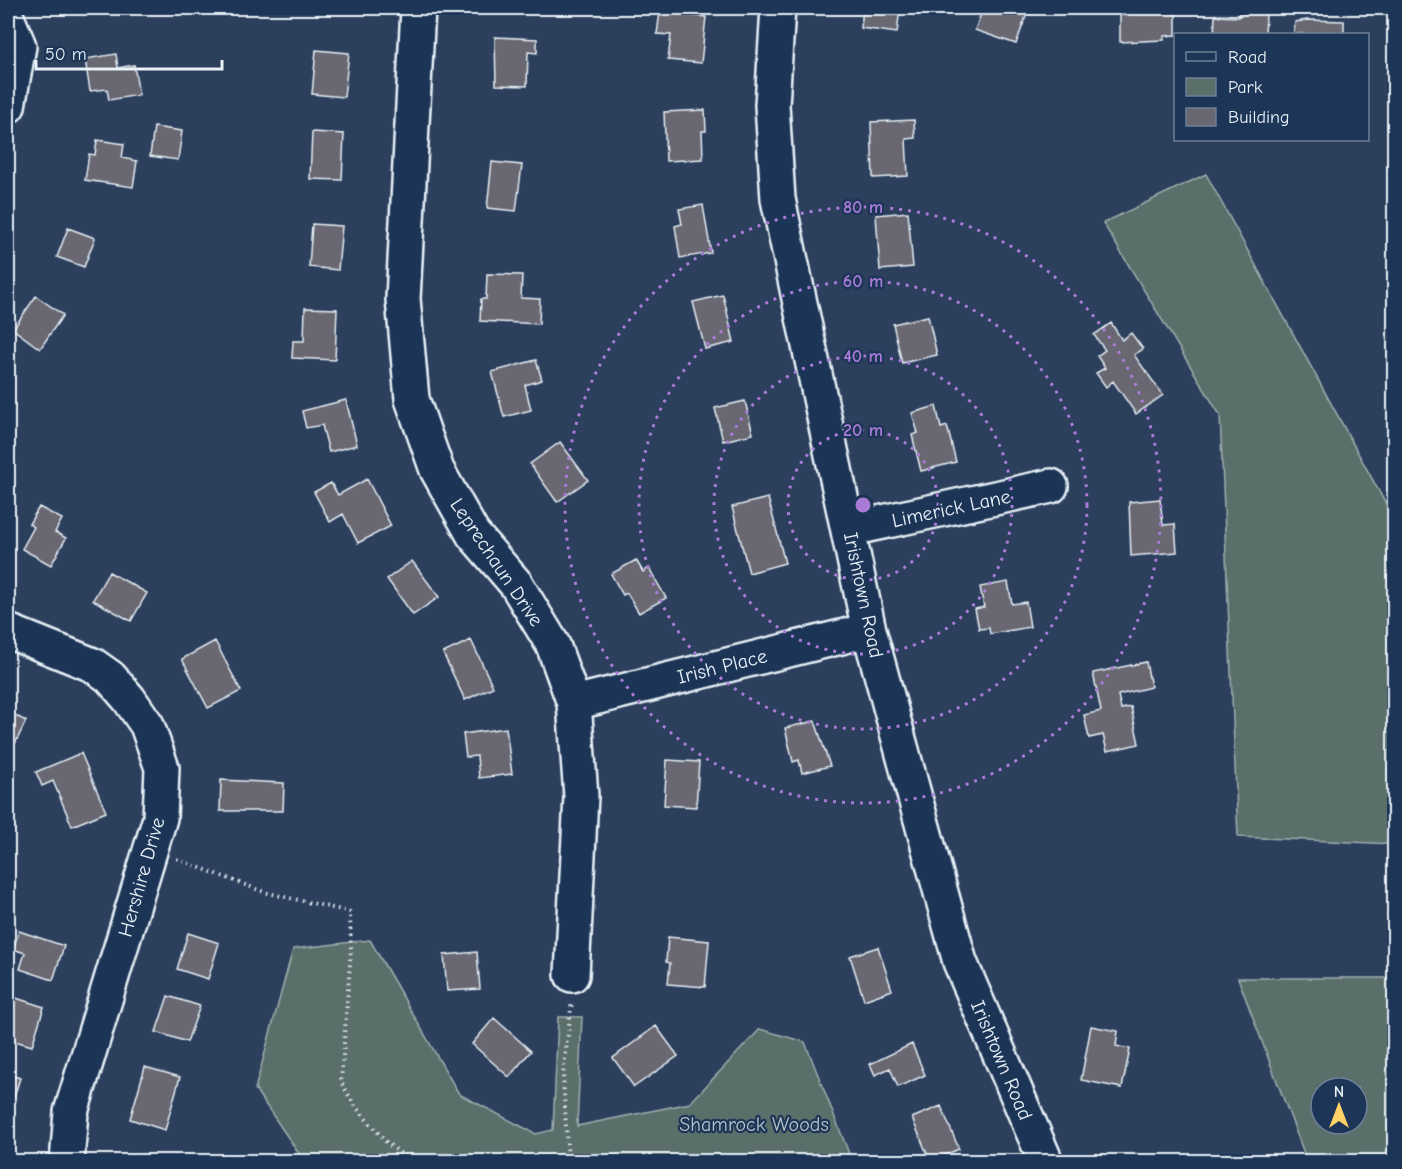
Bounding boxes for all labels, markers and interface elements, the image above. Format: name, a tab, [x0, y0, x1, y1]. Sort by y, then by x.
scale bar	[36, 33, 222, 71]
legend	[1174, 33, 1369, 141]
text: 50 m	[45, 44, 87, 65]
text: Road	[1228, 47, 1267, 68]
text: Park	[1228, 77, 1263, 98]
text: Building	[1228, 107, 1290, 128]
text: 80 m	[843, 197, 883, 218]
text: 60 m	[843, 271, 883, 292]
text: 40 m	[843, 346, 883, 367]
text: 20 m	[843, 420, 883, 441]
street label: Limerick Lane	[890, 485, 1012, 532]
street label: Leprechaun Drive	[445, 494, 548, 631]
centre of rings	[853, 495, 873, 515]
street label: Irishtown Road	[839, 530, 888, 660]
street label: Irish Place	[675, 644, 769, 689]
street label: Hershire Drive	[113, 815, 170, 940]
street label: Irishtown Road	[966, 997, 1037, 1124]
north arrow	[1309, 1076, 1369, 1136]
text: N	[1334, 1083, 1344, 1101]
park label: Shamrock Woods	[679, 1113, 829, 1136]

